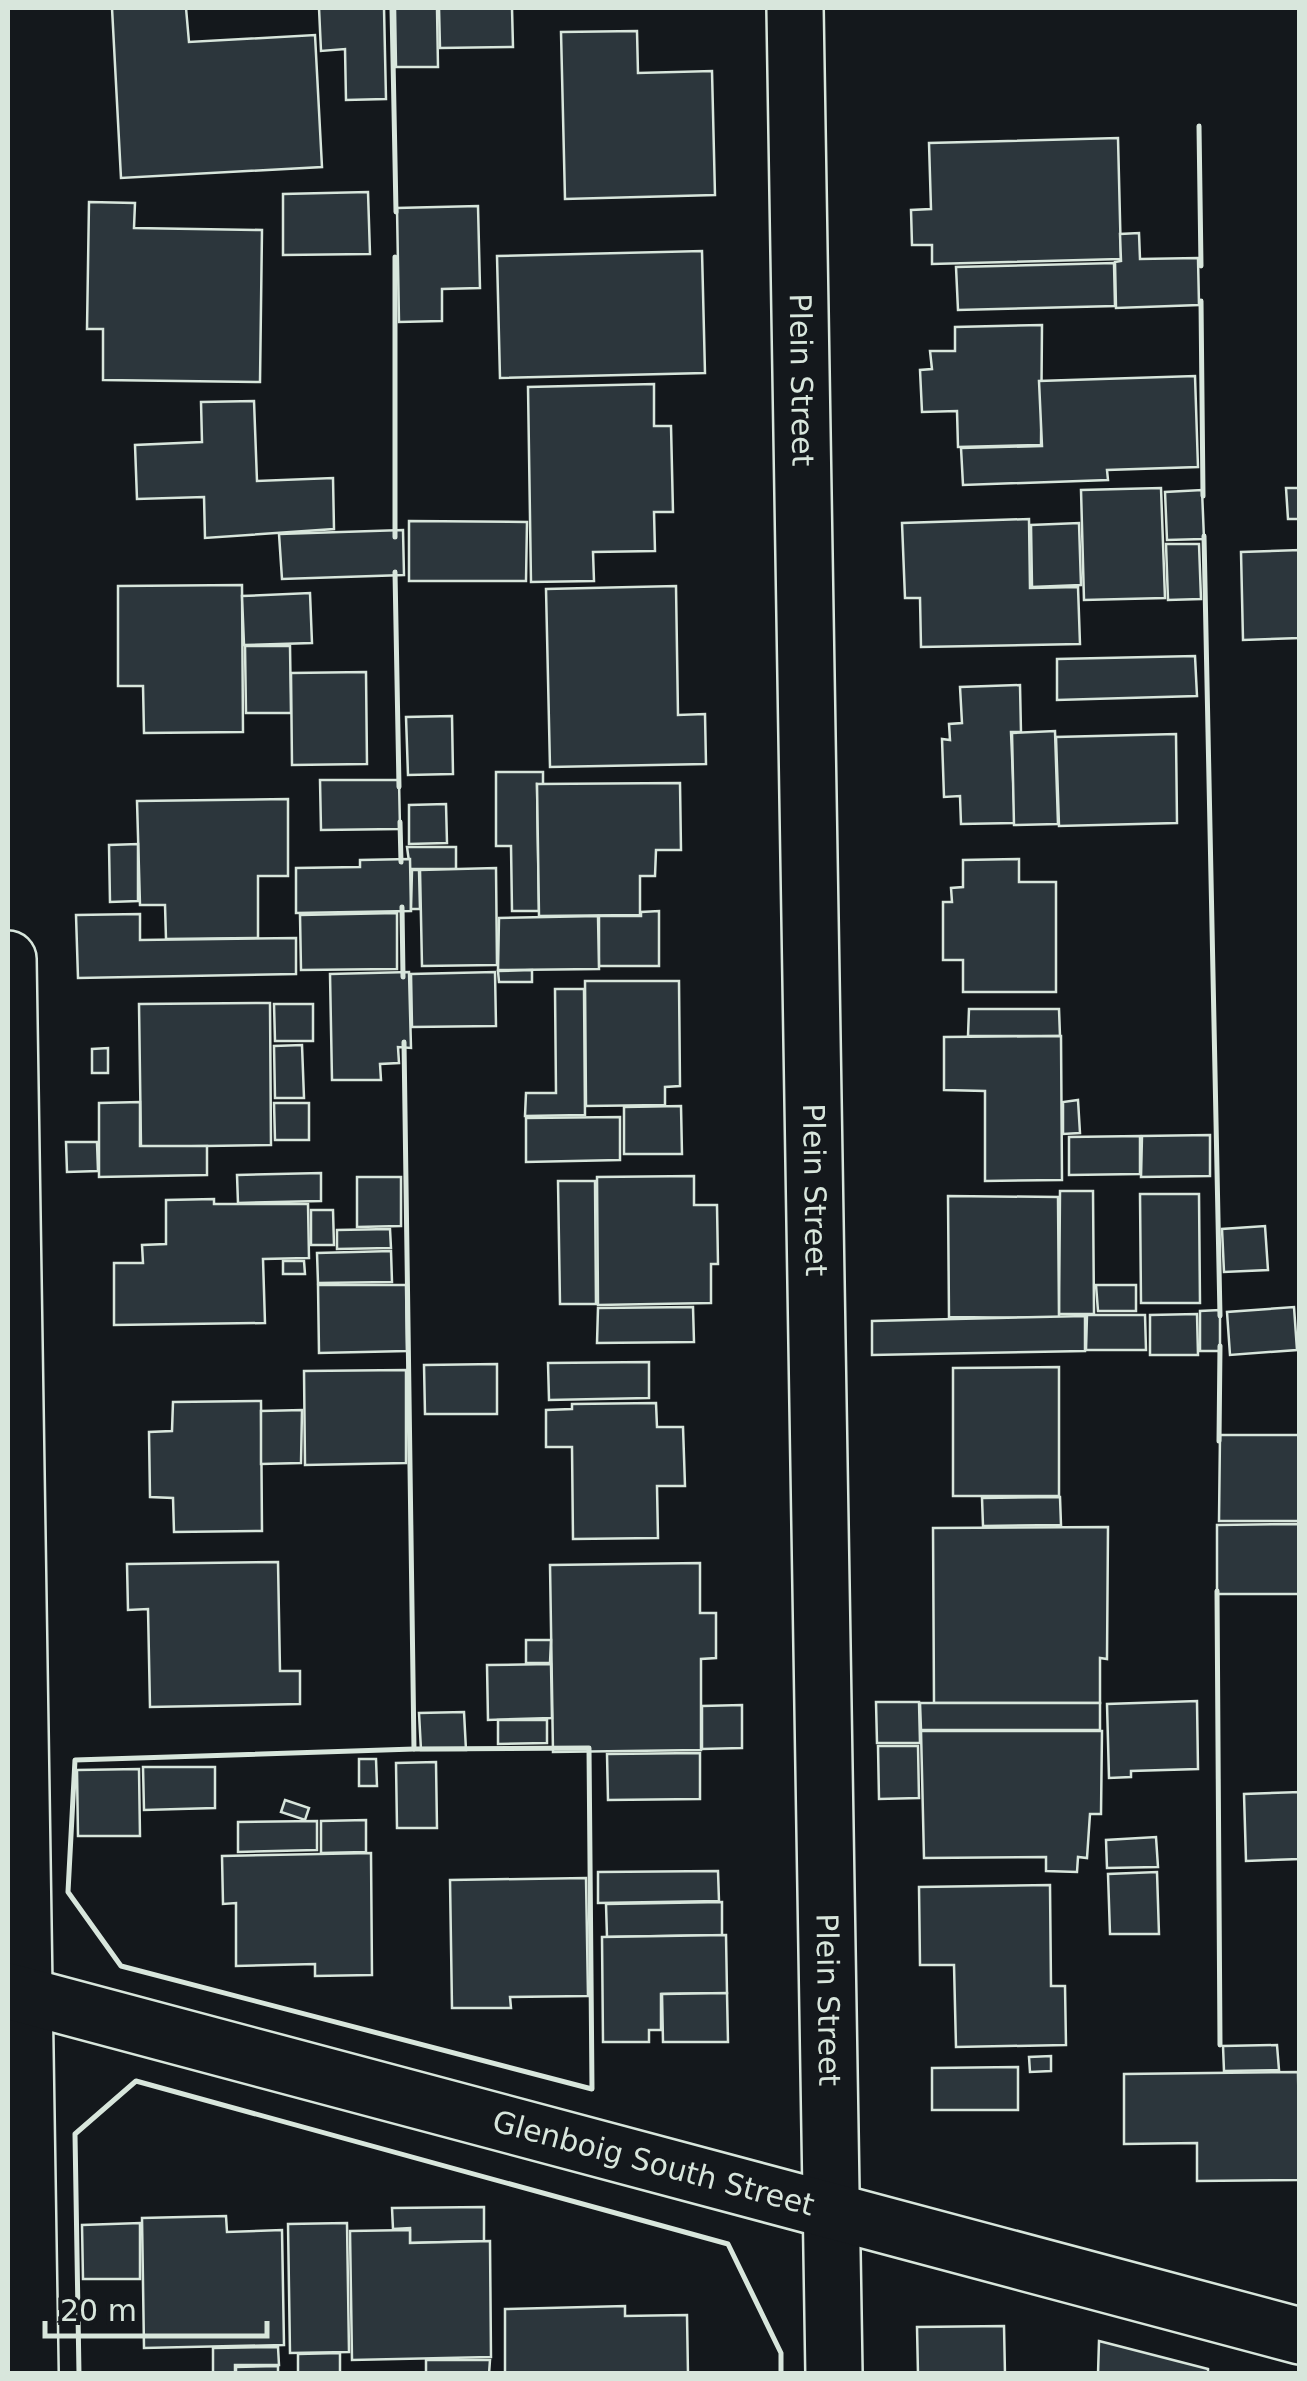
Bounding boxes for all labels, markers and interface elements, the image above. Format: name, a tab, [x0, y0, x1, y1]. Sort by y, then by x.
street label: Plein Street	[783, 293, 821, 467]
street label: Plein Street	[796, 1103, 834, 1277]
street label: Plein Street	[809, 1913, 847, 2087]
street label: Glenboig South Street	[489, 2103, 818, 2223]
scale bar	[45, 2276, 268, 2338]
text: 20 m	[60, 2293, 137, 2328]

